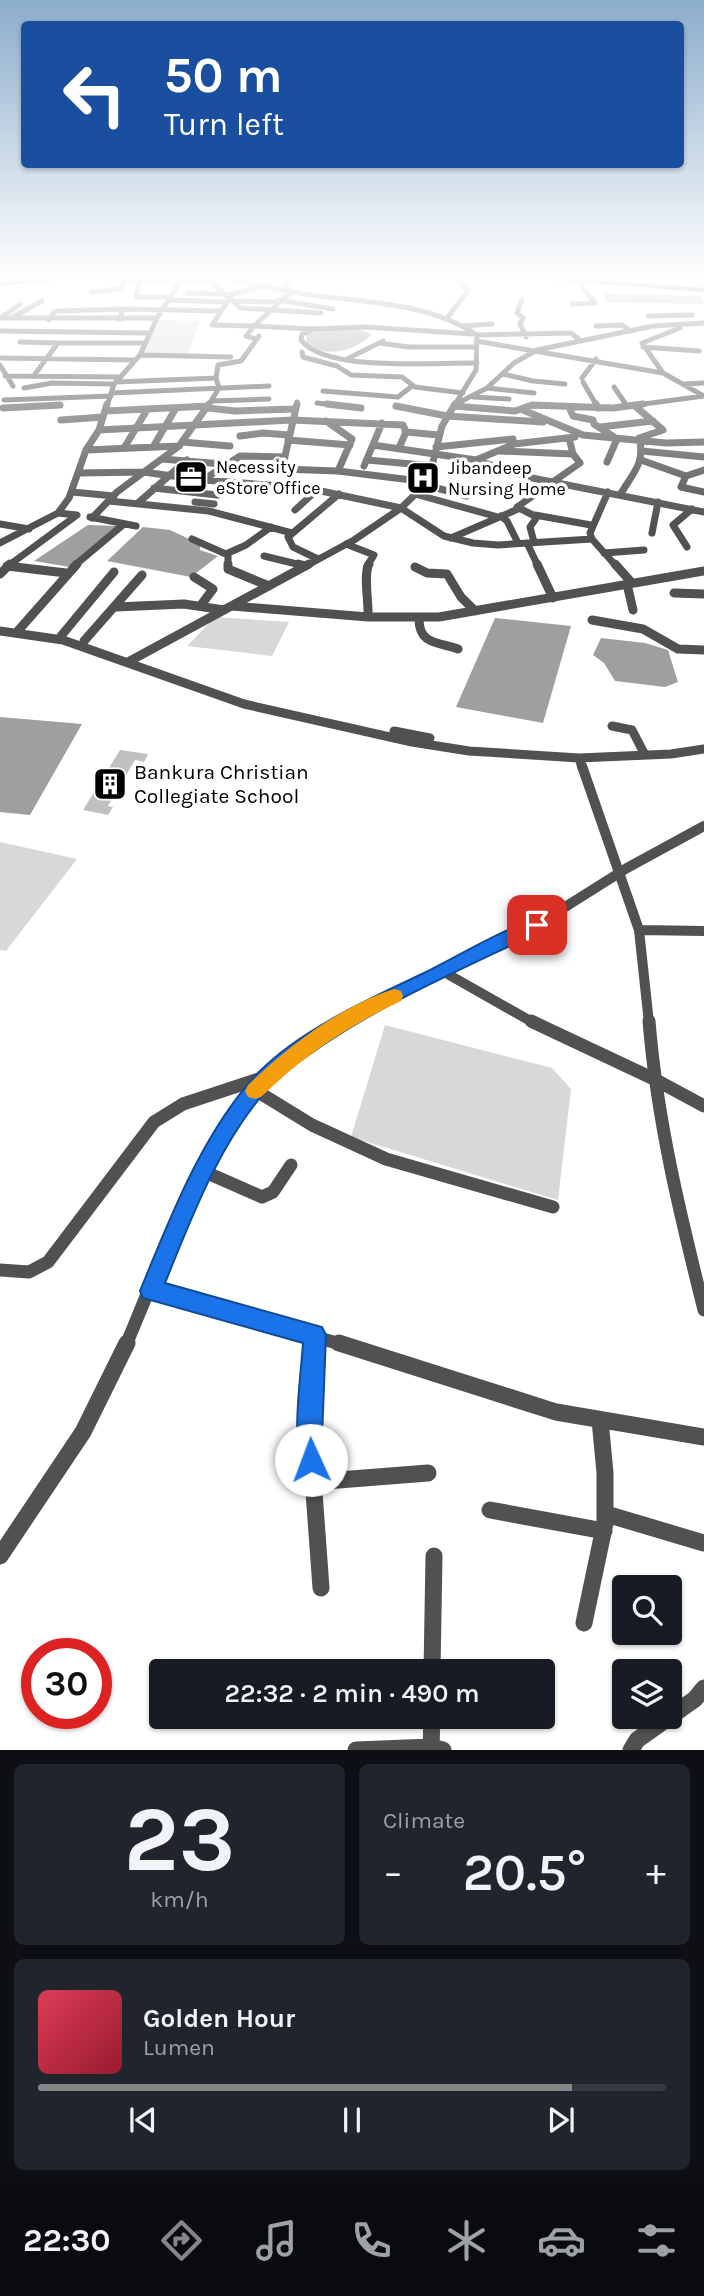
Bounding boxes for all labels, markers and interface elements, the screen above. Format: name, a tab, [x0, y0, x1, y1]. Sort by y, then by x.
text: 50 m	[164, 47, 282, 104]
icon: left	[49, 49, 140, 140]
text: Turn left	[164, 106, 284, 143]
place label: Necessity eStore Office	[216, 456, 321, 499]
place label: Jibandeep Nursing Home	[448, 457, 566, 500]
office icon: Necessity eStore Office	[172, 458, 210, 496]
hospital icon: Jibandeep Nursing Home	[404, 459, 442, 497]
place label: Bankura Christian Collegiate School	[134, 760, 309, 808]
building icon: Bankura Christian Collegiate School	[91, 765, 129, 803]
pin	[507, 895, 567, 955]
icon: arrive	[518, 906, 556, 944]
position arrow	[274, 1423, 348, 1497]
map controls	[612, 1575, 682, 1729]
button: search	[612, 1575, 682, 1645]
speed limit sign: 30	[21, 1638, 112, 1729]
button: layers	[612, 1659, 682, 1729]
text: 22:32 · 2 min · 490 m	[225, 1678, 479, 1709]
text: 23	[124, 1787, 235, 1893]
text: Climate	[383, 1807, 465, 1834]
text: 20.5°	[463, 1842, 586, 1903]
text: −	[383, 1850, 403, 1895]
text: +	[646, 1850, 666, 1895]
text: km/h	[150, 1886, 209, 1913]
text: Golden Hour	[143, 2003, 295, 2034]
text: Lumen	[143, 2034, 215, 2061]
icon: previous	[124, 2101, 162, 2139]
icon: pause	[333, 2101, 371, 2139]
icon: next	[542, 2101, 580, 2139]
icon: directions	[157, 2216, 206, 2265]
icon: music	[252, 2216, 301, 2265]
icon: phone	[347, 2216, 396, 2265]
icon: climate	[442, 2216, 491, 2265]
icon: car	[537, 2216, 586, 2265]
icon: filters	[632, 2216, 681, 2265]
text: 22:30	[23, 2222, 111, 2259]

